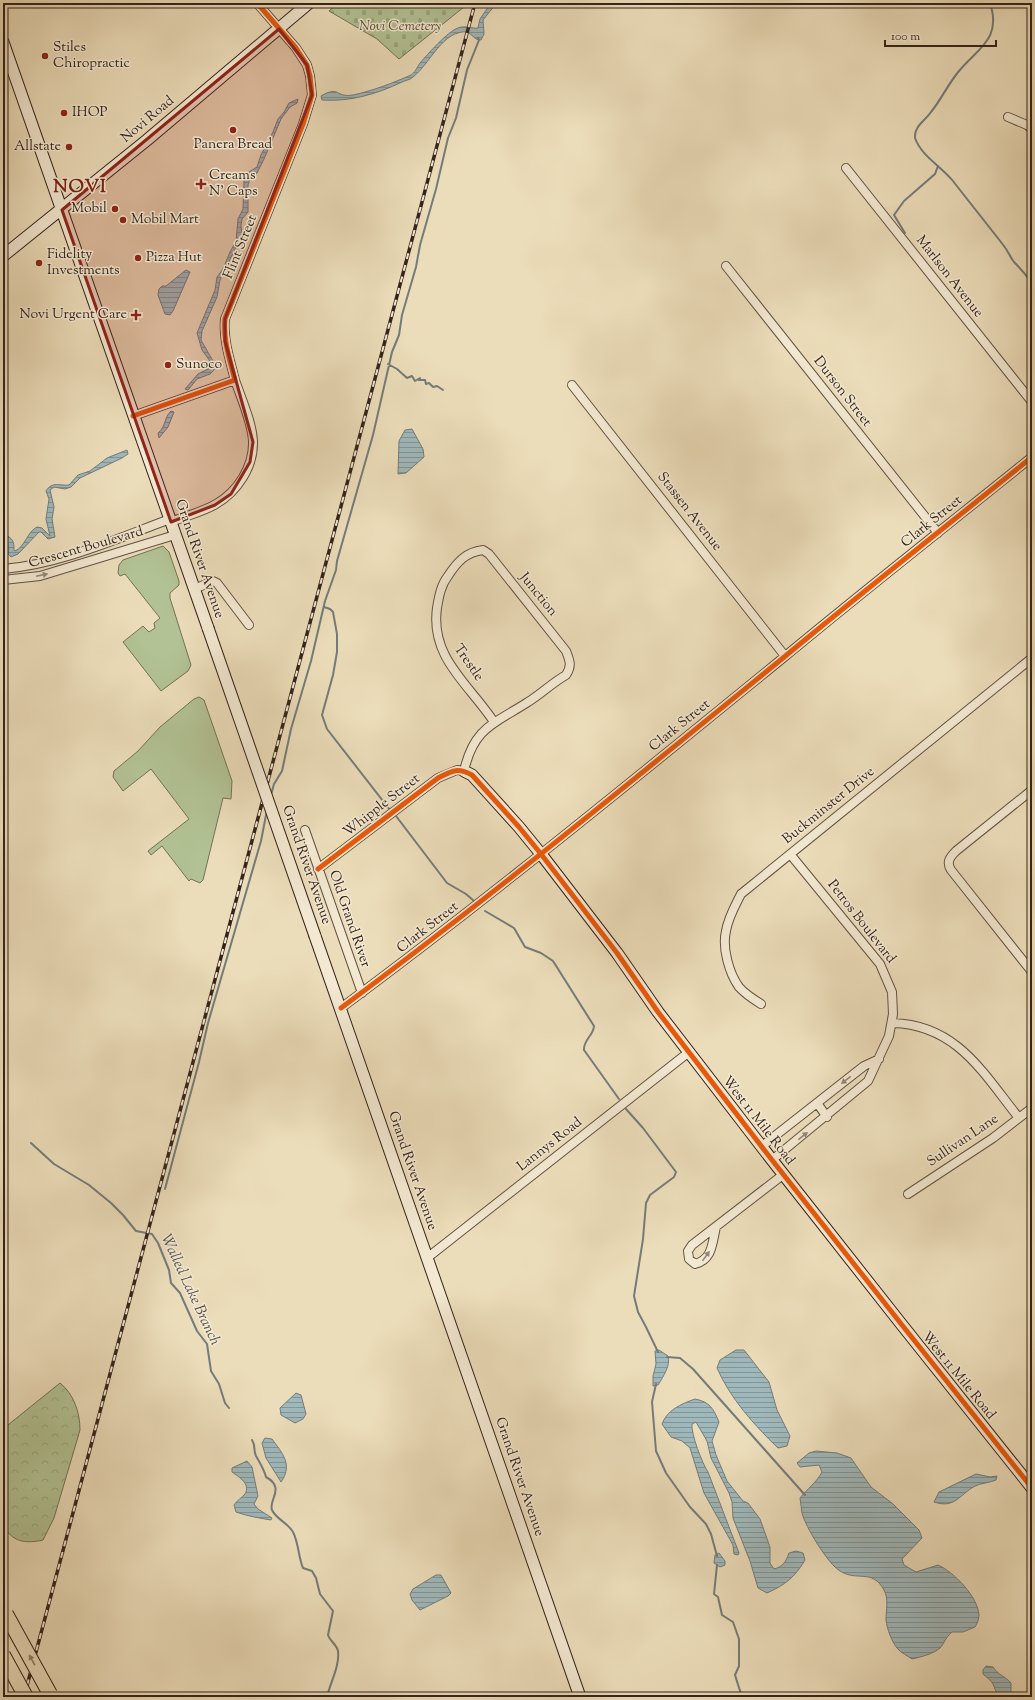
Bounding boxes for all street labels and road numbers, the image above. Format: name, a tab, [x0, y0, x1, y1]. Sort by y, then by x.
street label: Novi Road	[117, 92, 179, 148]
street label: Flint Street	[219, 212, 263, 282]
street label: Marlson Avenue	[911, 232, 987, 322]
street label: Durson Street	[808, 352, 876, 432]
street label: Stassen Avenue	[652, 468, 726, 556]
street label: Clark Street	[897, 491, 967, 553]
street label: Grand River Avenue	[169, 497, 229, 621]
street label: Crescent Boulevard	[26, 522, 146, 574]
street label: Junction	[514, 568, 562, 621]
street label: Trestle	[448, 640, 488, 686]
street label: Clark Street	[645, 695, 715, 757]
street label: Buckminster Drive	[779, 763, 879, 849]
street label: Whipple Street	[339, 770, 425, 842]
street label: Grand River Avenue	[276, 803, 336, 927]
street label: Old Grand River	[323, 868, 375, 971]
street label: Petros Boulevard	[822, 876, 900, 968]
street label: Clark Street	[393, 897, 463, 958]
street label: West 11 Mile Road	[717, 1072, 799, 1170]
street label: Grand River Avenue	[382, 1109, 442, 1233]
street label: Sullivan Lane	[923, 1110, 1003, 1172]
street label: Lannys Road	[513, 1113, 587, 1177]
street label: West 11 Mile Road	[916, 1328, 1000, 1424]
street label: Grand River Avenue	[489, 1415, 549, 1539]

